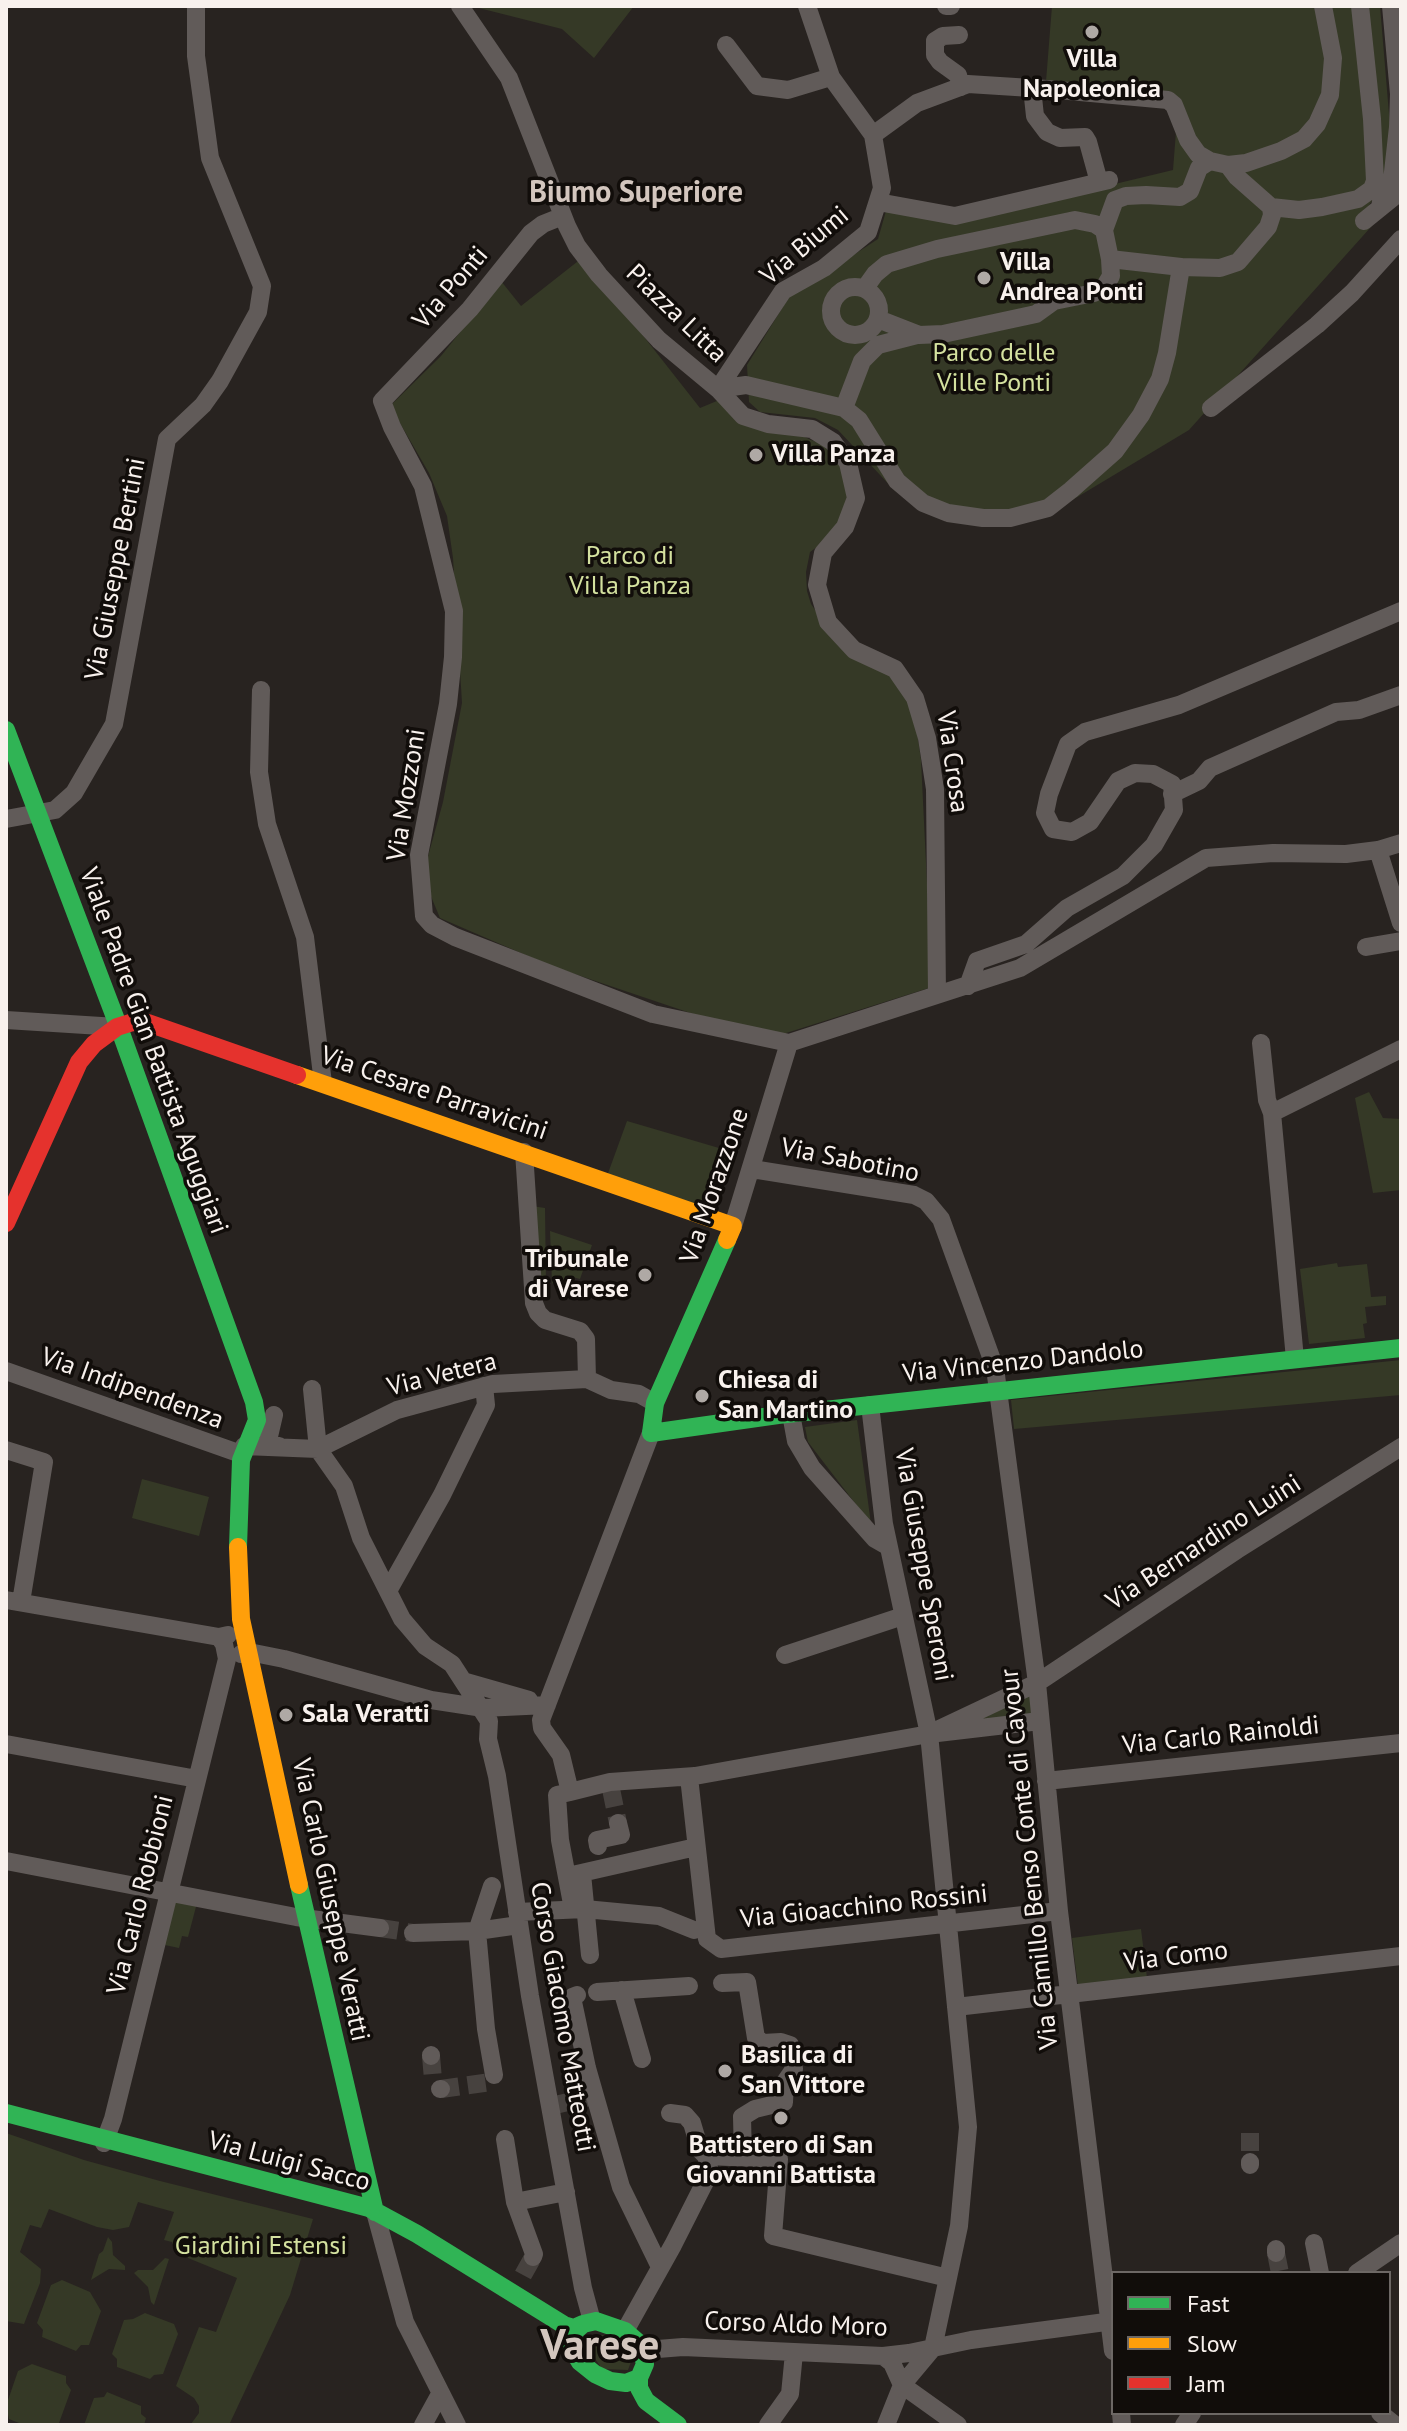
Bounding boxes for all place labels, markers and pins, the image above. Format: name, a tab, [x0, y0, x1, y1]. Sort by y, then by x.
marker: Villa Napoleonica	[1083, 23, 1101, 41]
place label: Villa Napoleonica	[1023, 44, 1161, 106]
place label: Villa Andrea Ponti	[1000, 247, 1144, 308]
marker: Villa Andrea Ponti	[975, 269, 993, 287]
place label: Villa Panza	[772, 439, 895, 471]
marker: Villa Panza	[747, 446, 765, 464]
place label: Tribunale di Varese	[525, 1244, 629, 1306]
marker: Tribunale di Varese	[636, 1266, 654, 1284]
place label: Chiesa di San Martino	[718, 1365, 853, 1426]
marker: Chiesa di San Martino	[693, 1387, 711, 1405]
place label: Sala Veratti	[302, 1699, 430, 1731]
marker: Sala Veratti	[277, 1706, 295, 1724]
place label: Basilica di San Vittore	[741, 2040, 865, 2102]
marker: Basilica di San Vittore	[716, 2062, 734, 2080]
marker: Battistero di San Giovanni Battista	[772, 2109, 790, 2127]
place label: Battistero di San Giovanni Battista	[686, 2130, 876, 2192]

